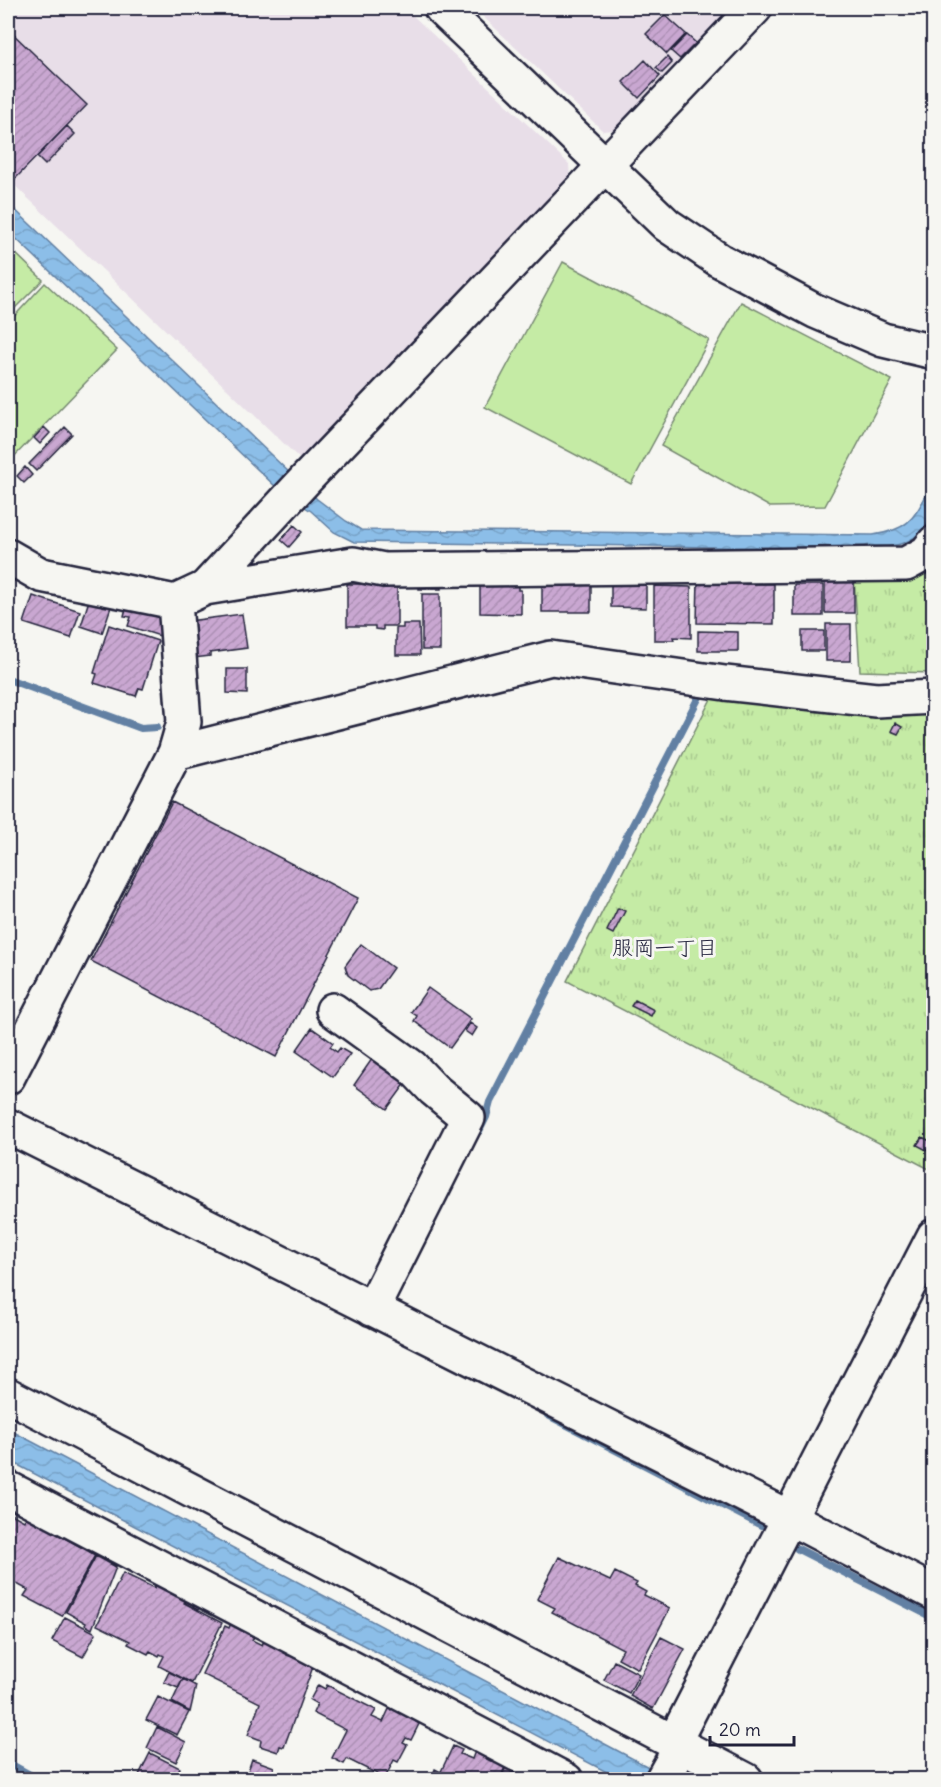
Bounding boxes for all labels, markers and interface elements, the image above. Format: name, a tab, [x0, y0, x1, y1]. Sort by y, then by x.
district label: 服岡一丁目	[613, 934, 718, 961]
scale bar	[710, 1709, 794, 1747]
text: 20 m	[719, 1718, 761, 1741]

